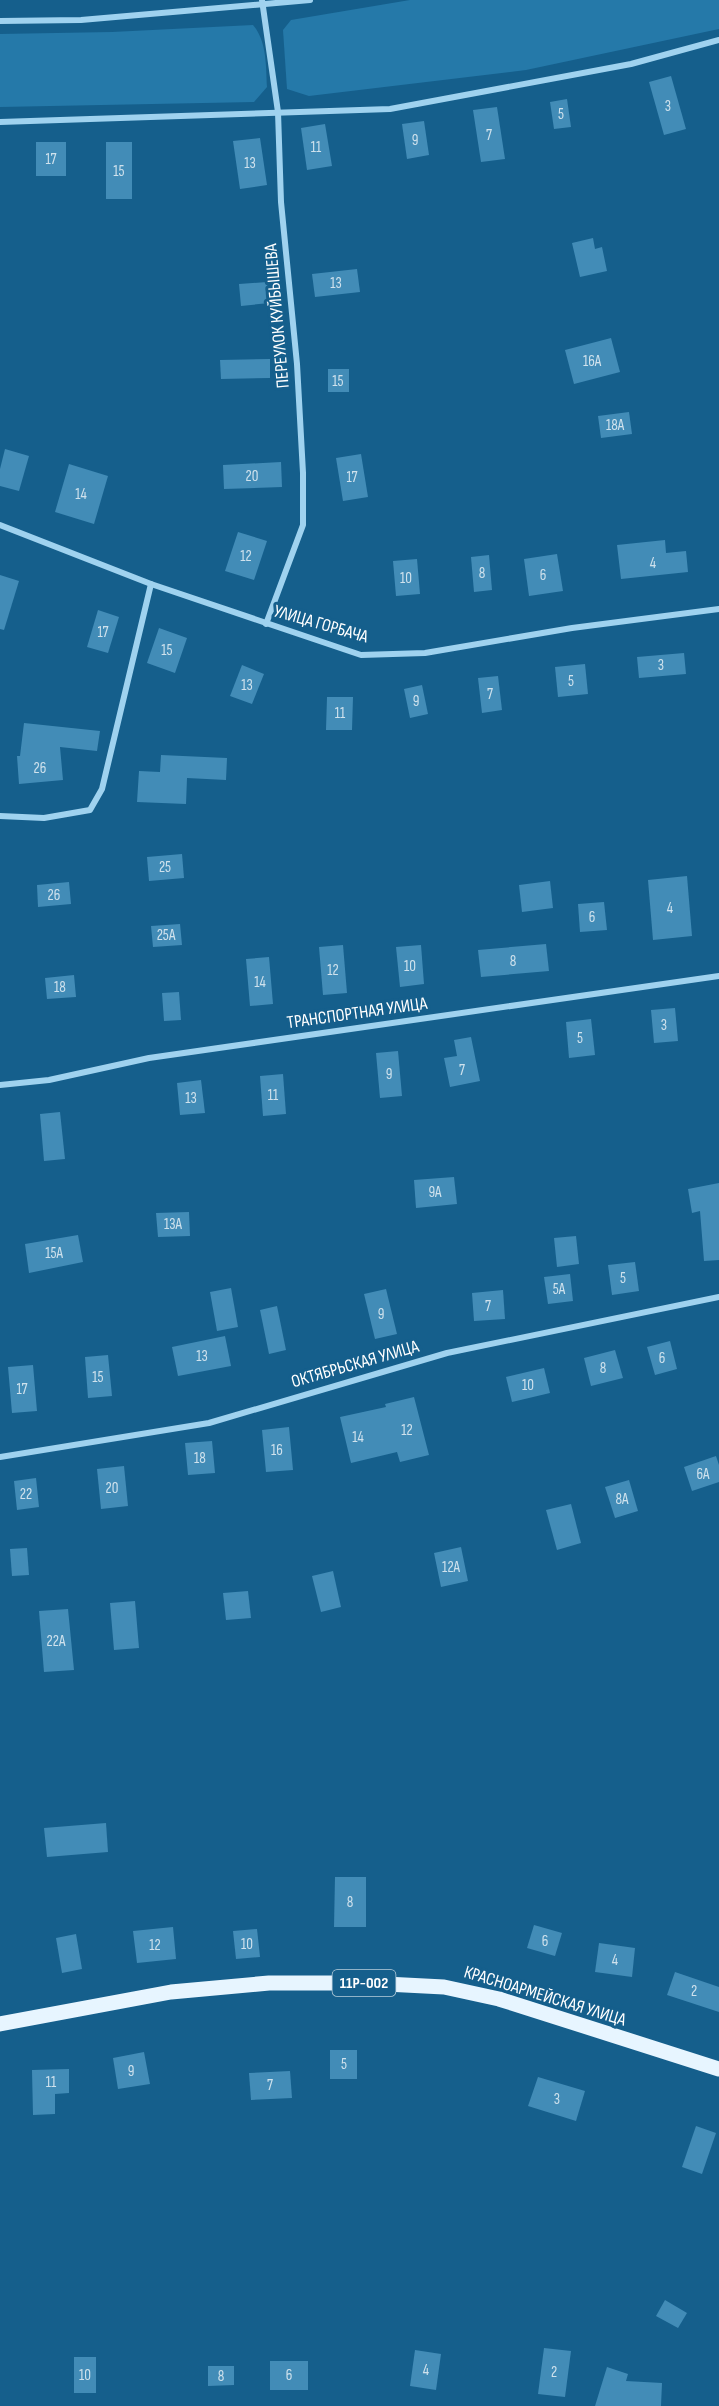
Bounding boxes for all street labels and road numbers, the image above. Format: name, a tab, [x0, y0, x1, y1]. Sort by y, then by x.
street label: ПЕРЕУЛОК КУЙБЫШЕВА	[260, 243, 294, 389]
street label: УЛИЦА ГОРБАЧА	[271, 601, 371, 648]
street label: ТРАНСПОРТНАЯ УЛИЦА	[286, 993, 429, 1033]
street label: ОКТЯБРЬСКАЯ УЛИЦА	[289, 1336, 421, 1392]
street label: КРАСНОАРМЕЙСКАЯ УЛИЦА	[461, 1961, 629, 2031]
road number: 11Р-002	[332, 1970, 395, 1996]

